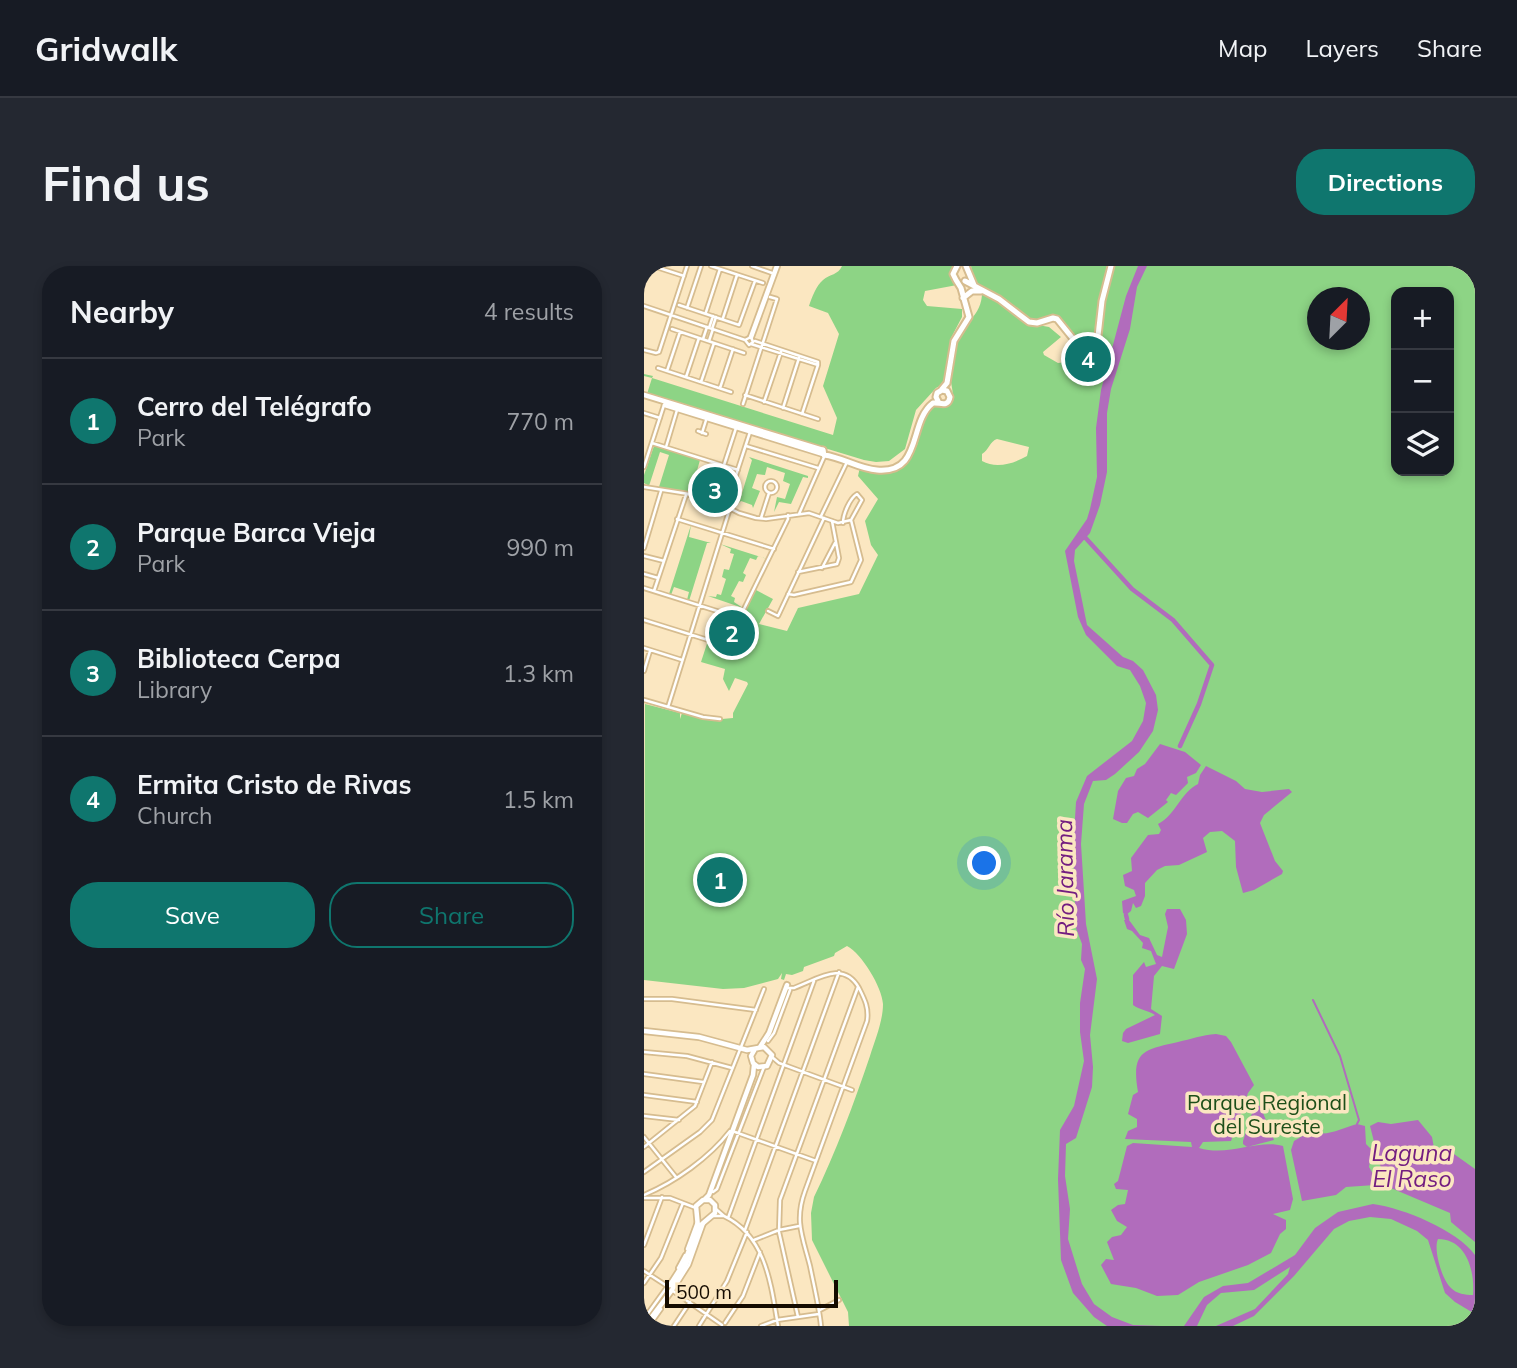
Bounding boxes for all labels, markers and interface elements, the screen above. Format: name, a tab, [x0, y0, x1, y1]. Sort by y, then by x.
text: Gridwalk	[35, 28, 178, 69]
text: Map	[1218, 33, 1267, 63]
text: Layers	[1305, 33, 1379, 63]
text: Share	[1417, 33, 1482, 63]
button: Directions	[1296, 149, 1475, 215]
text: Find us	[42, 152, 210, 213]
north arrow	[1307, 287, 1370, 350]
map controls	[1391, 287, 1454, 476]
button: +	[1391, 287, 1454, 350]
text: Nearby	[70, 293, 174, 331]
text: 4 results	[484, 297, 574, 326]
pin: 4	[1065, 333, 1111, 385]
button: −	[1391, 350, 1454, 413]
text: Cerro del Telégrafo	[137, 390, 372, 423]
text: 1	[86, 407, 100, 436]
text: 770 m	[506, 407, 574, 436]
button: layers	[1391, 413, 1454, 476]
text: Park	[137, 423, 185, 452]
pin: 3	[692, 464, 738, 516]
text: Parque Barca Vieja	[137, 516, 376, 549]
text: 2	[86, 533, 100, 562]
text: 990 m	[506, 533, 574, 562]
text: Park	[137, 549, 185, 578]
pin: 2	[709, 607, 755, 659]
text: Biblioteca Cerpa	[137, 642, 341, 675]
text: 3	[86, 659, 100, 688]
text: 1.3 km	[503, 659, 574, 688]
text: Library	[137, 675, 212, 704]
text: Ermita Cristo de Rivas	[137, 768, 411, 801]
text: 4	[86, 785, 100, 814]
text: 1.5 km	[503, 785, 574, 814]
text: Church	[137, 801, 213, 830]
water label: Río Jarama	[1049, 819, 1080, 937]
your location	[967, 846, 1001, 880]
pin: 1	[697, 854, 743, 906]
button: Save	[70, 882, 315, 948]
button: Share	[329, 882, 574, 948]
park label: Parque Regional del Sureste	[1187, 1089, 1347, 1139]
water label: Laguna El Raso	[1372, 1138, 1453, 1193]
scale bar	[665, 1277, 838, 1309]
text: 500 m	[676, 1280, 732, 1304]

